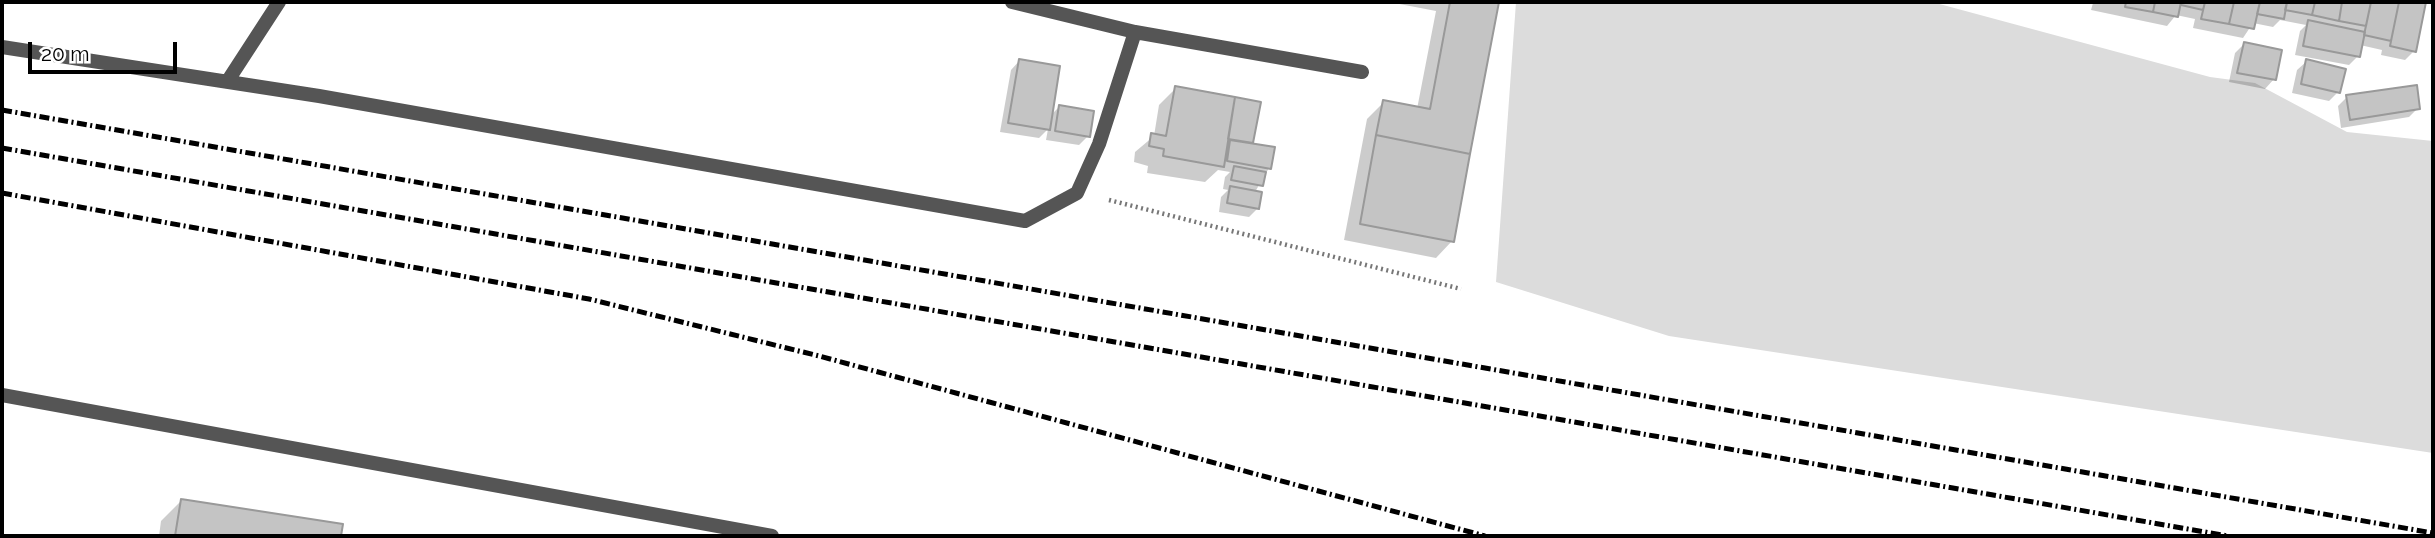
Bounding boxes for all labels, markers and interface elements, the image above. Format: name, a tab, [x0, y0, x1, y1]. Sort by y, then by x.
scale bar	[32, 28, 180, 72]
text: 20 m	[41, 41, 89, 66]

